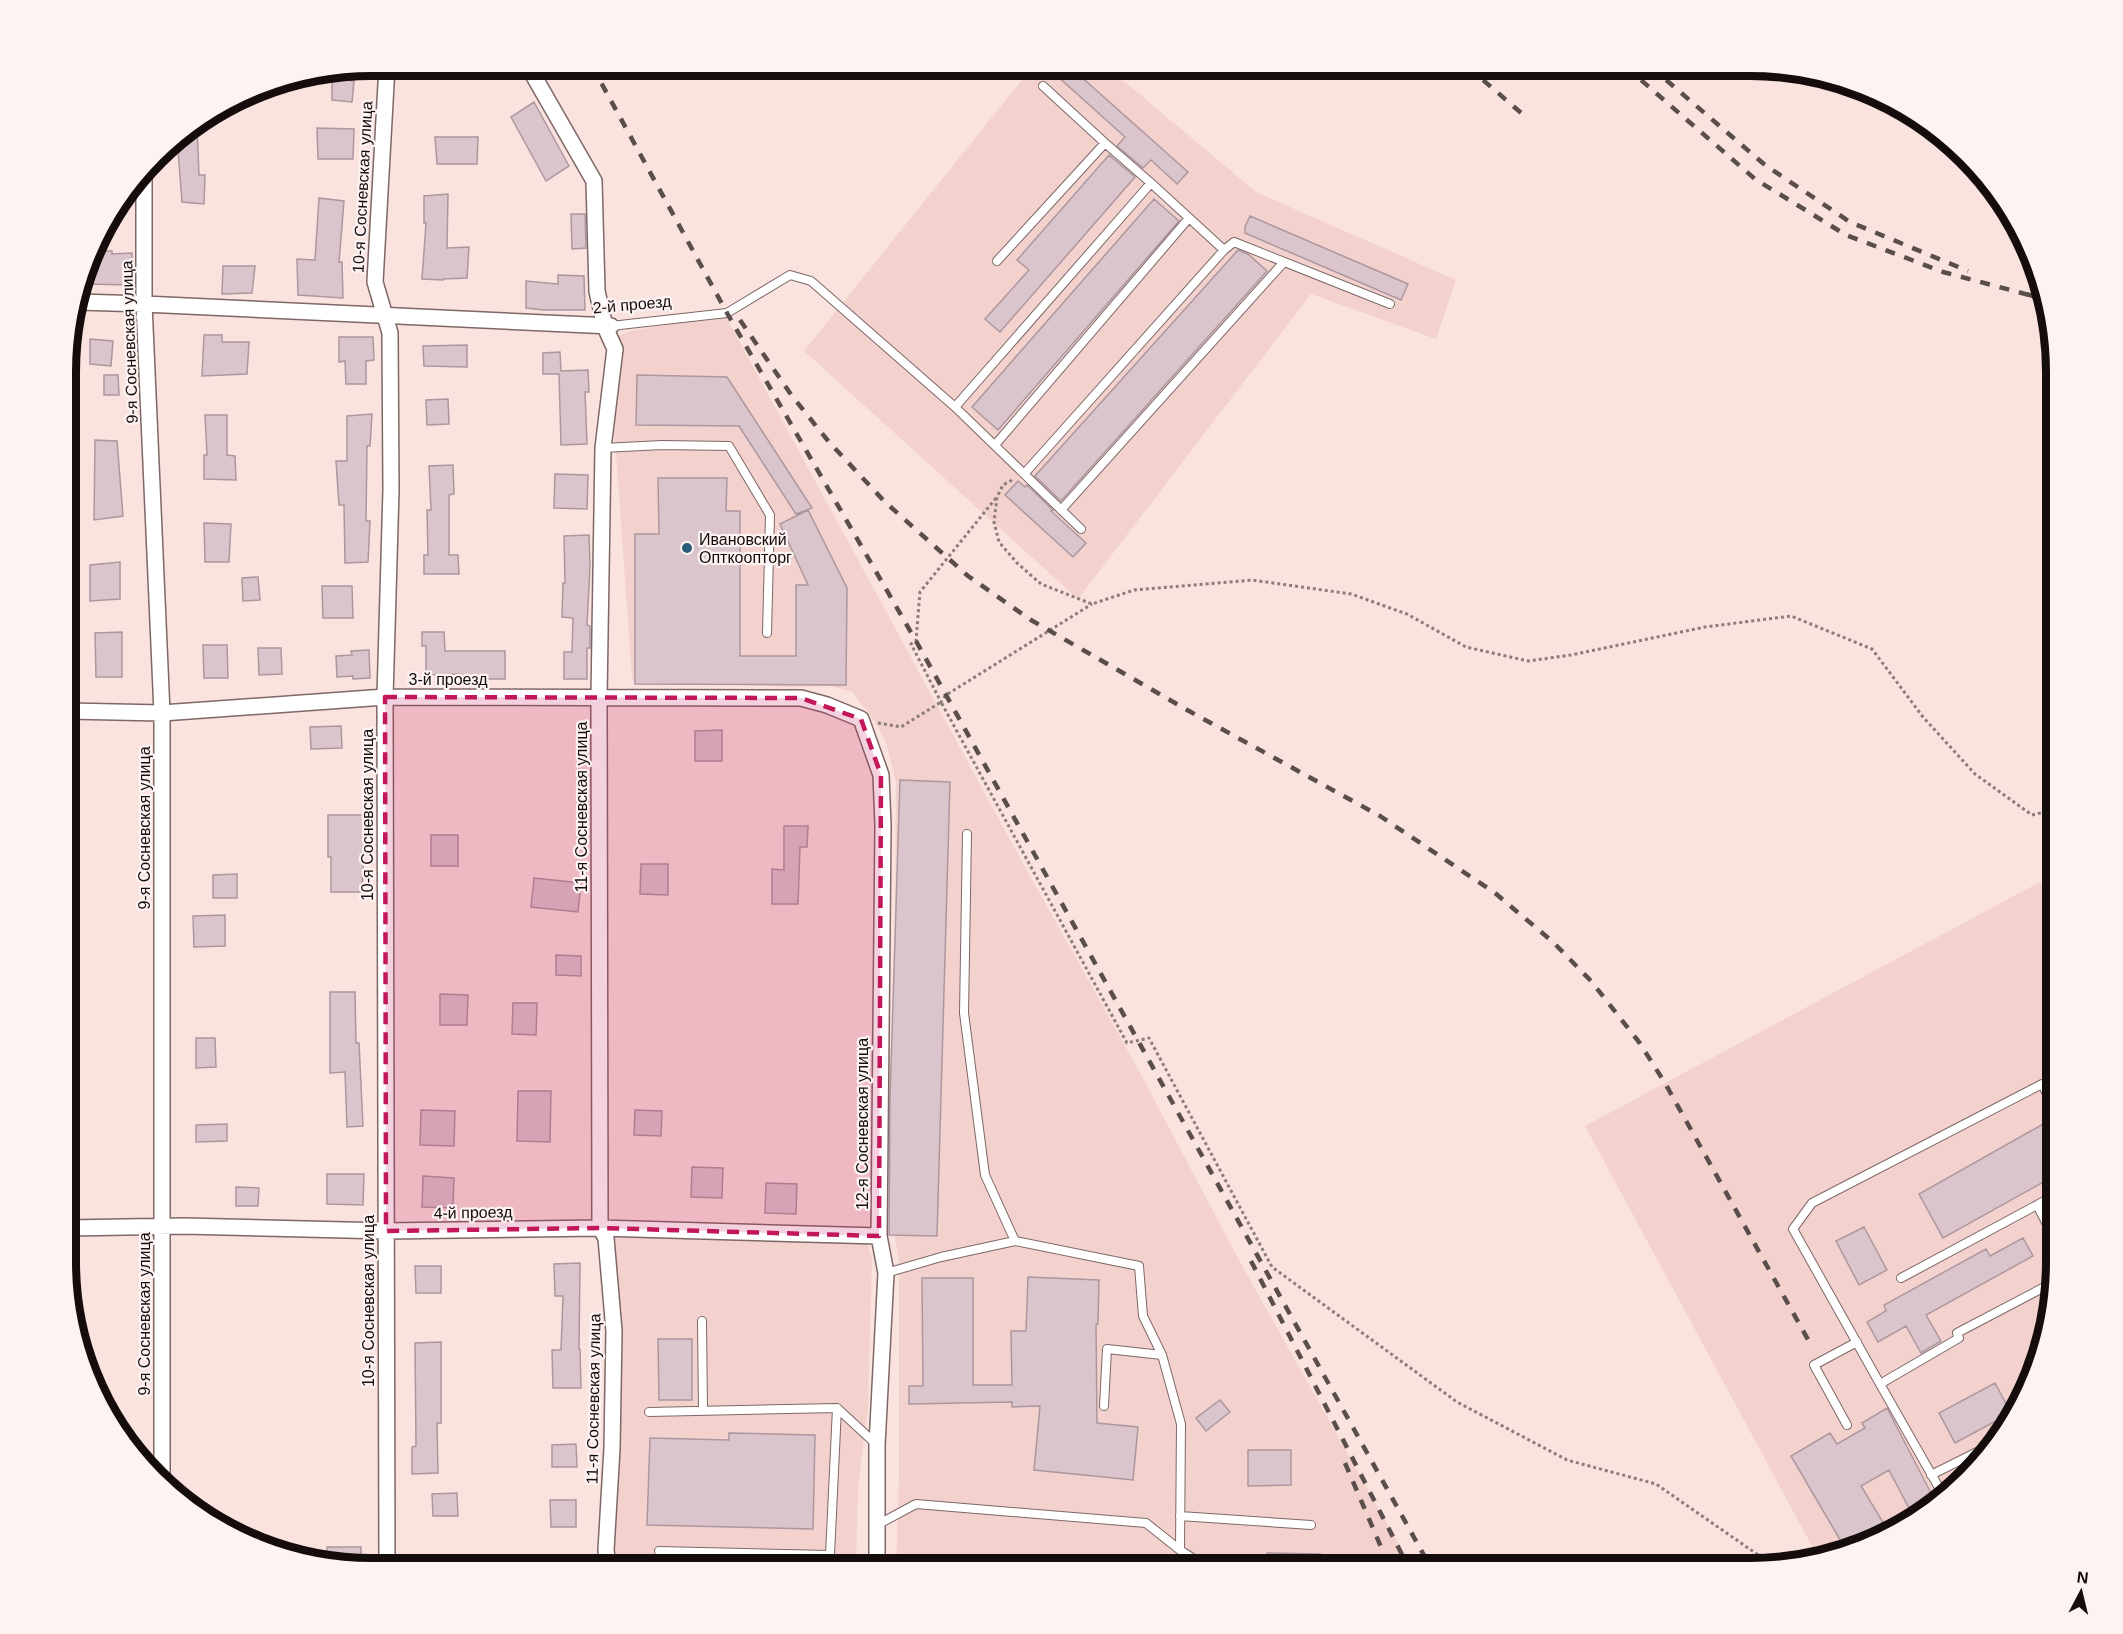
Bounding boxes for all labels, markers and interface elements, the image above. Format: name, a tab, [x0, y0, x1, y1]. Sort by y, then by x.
street label: 10-я Сосневская улица	[350, 101, 375, 273]
street label: 9-я Сосневская улица	[118, 260, 141, 424]
street label: 2-й проезд	[592, 293, 673, 316]
place label: Ивановский Опткоопторг	[699, 531, 792, 566]
marker: Ивановский Опткоопторг	[680, 541, 694, 555]
street label: 3-й проезд	[409, 671, 488, 688]
street label: 11-я Сосневская улица	[573, 721, 590, 892]
street label: 10-я Сосневская улица	[359, 729, 376, 901]
street label: 9-я Сосневская улица	[136, 746, 153, 910]
street label: 12-я Сосневская улица	[854, 1038, 871, 1210]
street label: 4-й проезд	[433, 1203, 513, 1222]
street label: 10-я Сосневская улица	[360, 1215, 377, 1387]
street label: 9-я Сосневская улица	[136, 1232, 153, 1396]
street label: 11-я Сосневская улица	[584, 1313, 603, 1485]
north arrow	[2051, 1562, 2111, 1622]
text: N	[2076, 1568, 2090, 1587]

